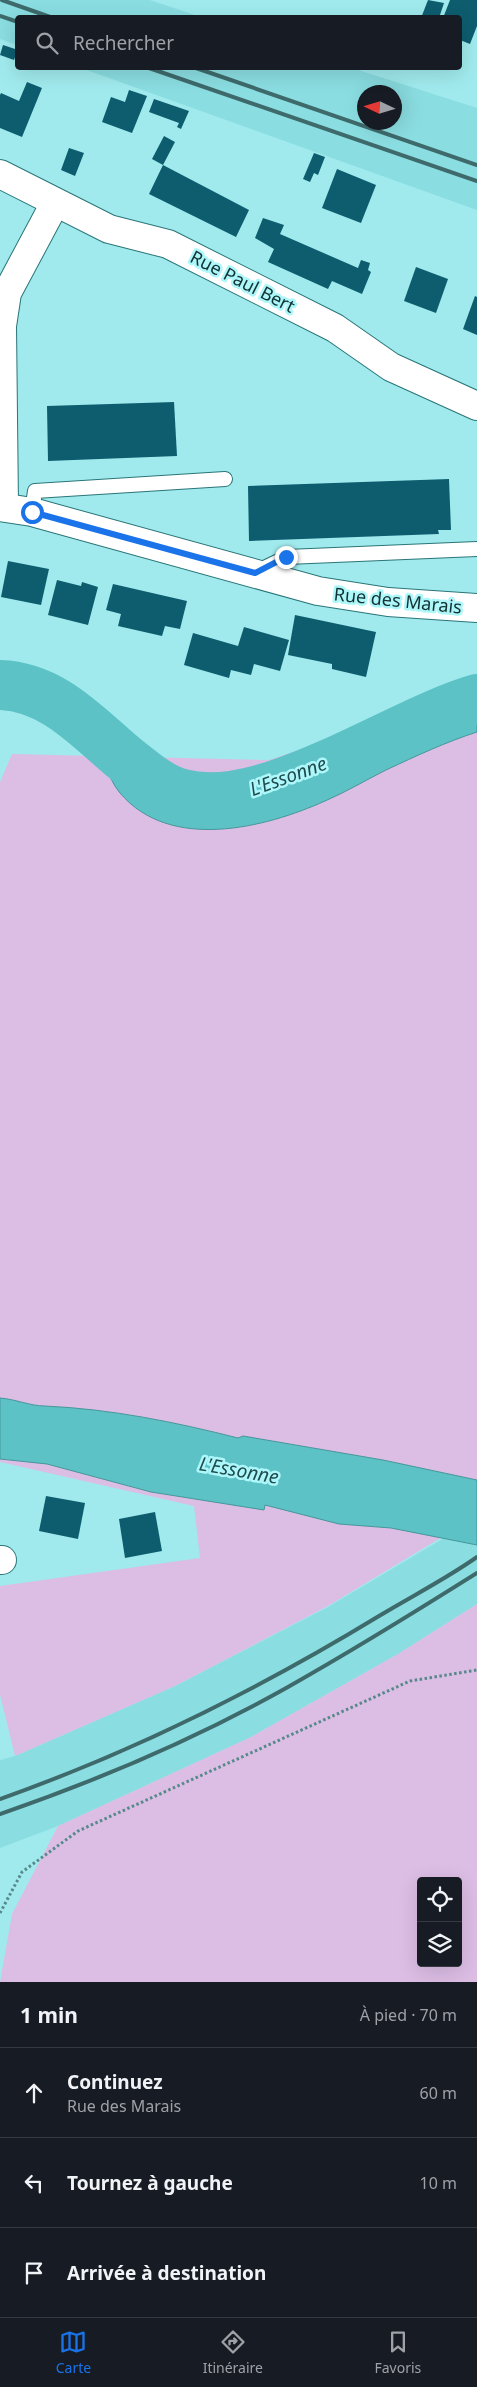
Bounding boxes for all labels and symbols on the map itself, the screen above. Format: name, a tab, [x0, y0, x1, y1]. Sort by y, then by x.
north arrow	[357, 85, 402, 130]
street label: Rue Paul Bert	[187, 244, 300, 318]
route start	[21, 501, 44, 524]
route end	[275, 546, 298, 569]
street label: Rue des Marais	[333, 581, 463, 619]
water label: L'Essonne	[246, 750, 330, 802]
water label: L'Essonne	[197, 1450, 281, 1490]

